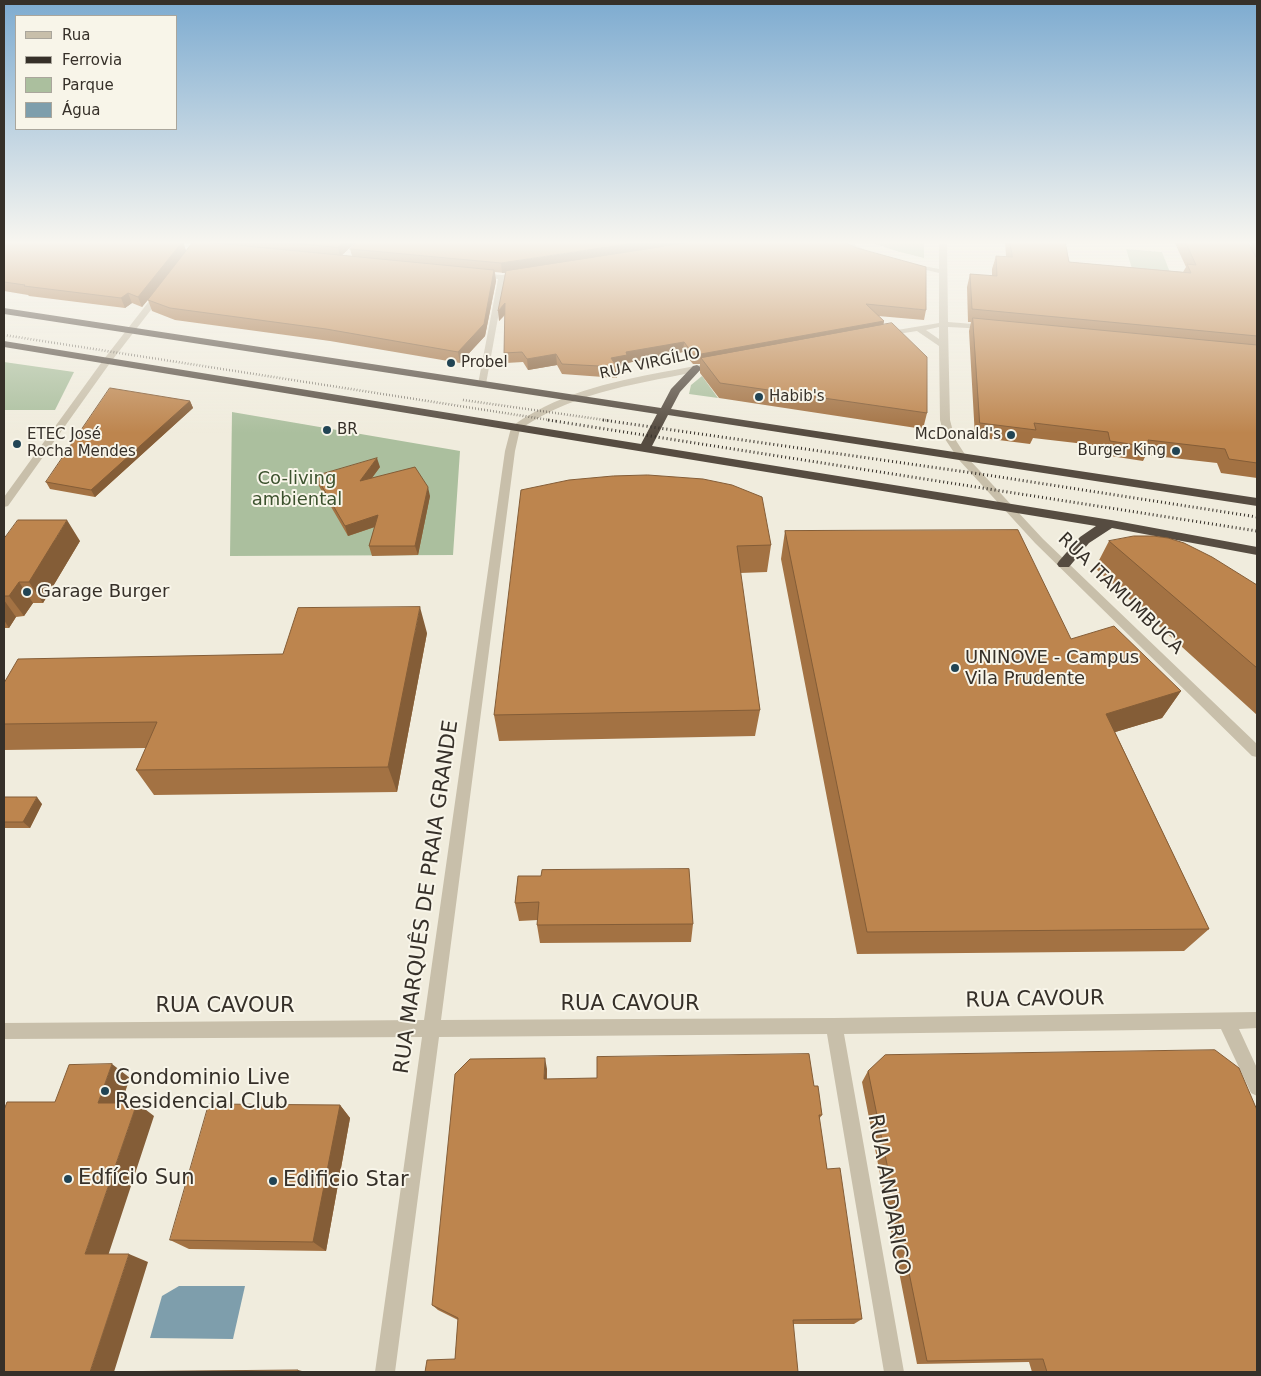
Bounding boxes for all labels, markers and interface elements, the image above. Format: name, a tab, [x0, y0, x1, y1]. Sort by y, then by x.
legend	[15, 15, 178, 130]
text: Rua	[62, 26, 90, 44]
text: Ferrovia	[62, 51, 122, 69]
text: Parque	[62, 76, 114, 94]
text: Água	[62, 101, 100, 119]
street label: RUA VIRGÍLIO	[598, 345, 702, 383]
place label: Probel	[461, 354, 508, 372]
marker: Probel	[445, 357, 457, 369]
place label: Habib's	[769, 388, 825, 406]
marker: Habib's	[753, 391, 765, 403]
place label: BR	[337, 421, 358, 439]
marker: BR	[321, 424, 333, 436]
place label: ETEC José Rocha Mendes	[27, 426, 136, 461]
place label: McDonald's	[915, 426, 1001, 444]
marker: McDonald's	[1005, 429, 1017, 441]
marker: ETEC José Rocha Mendes	[11, 438, 23, 450]
place label: Burger King	[1078, 442, 1166, 460]
marker: Burger King	[1170, 445, 1182, 457]
park label: Co-living ambiental	[252, 468, 342, 510]
street label: RUA ITAMUMBUCA	[1053, 529, 1187, 659]
place label: Garage Burger	[37, 581, 169, 603]
marker: Garage Burger	[21, 586, 33, 598]
place label: UNINOVE - Campus Vila Prudente	[965, 647, 1139, 690]
marker: UNINOVE - Campus Vila Prudente	[949, 662, 961, 674]
street label: RUA MARQUÊS DE PRAIA GRANDE	[390, 719, 464, 1075]
street label: RUA CAVOUR	[965, 986, 1105, 1014]
street label: RUA CAVOUR	[560, 992, 700, 1018]
street label: RUA CAVOUR	[155, 994, 295, 1020]
place label: Condominio Live Residencial Club	[115, 1066, 290, 1116]
marker: Condominio Live Residencial Club	[99, 1085, 111, 1097]
street label: RUA ANDARICO	[861, 1112, 915, 1278]
place label: Edfício Sun	[78, 1166, 195, 1192]
place label: Edificio Star	[283, 1168, 409, 1194]
marker: Edfício Sun	[62, 1173, 74, 1185]
marker: Edificio Star	[267, 1175, 279, 1187]

